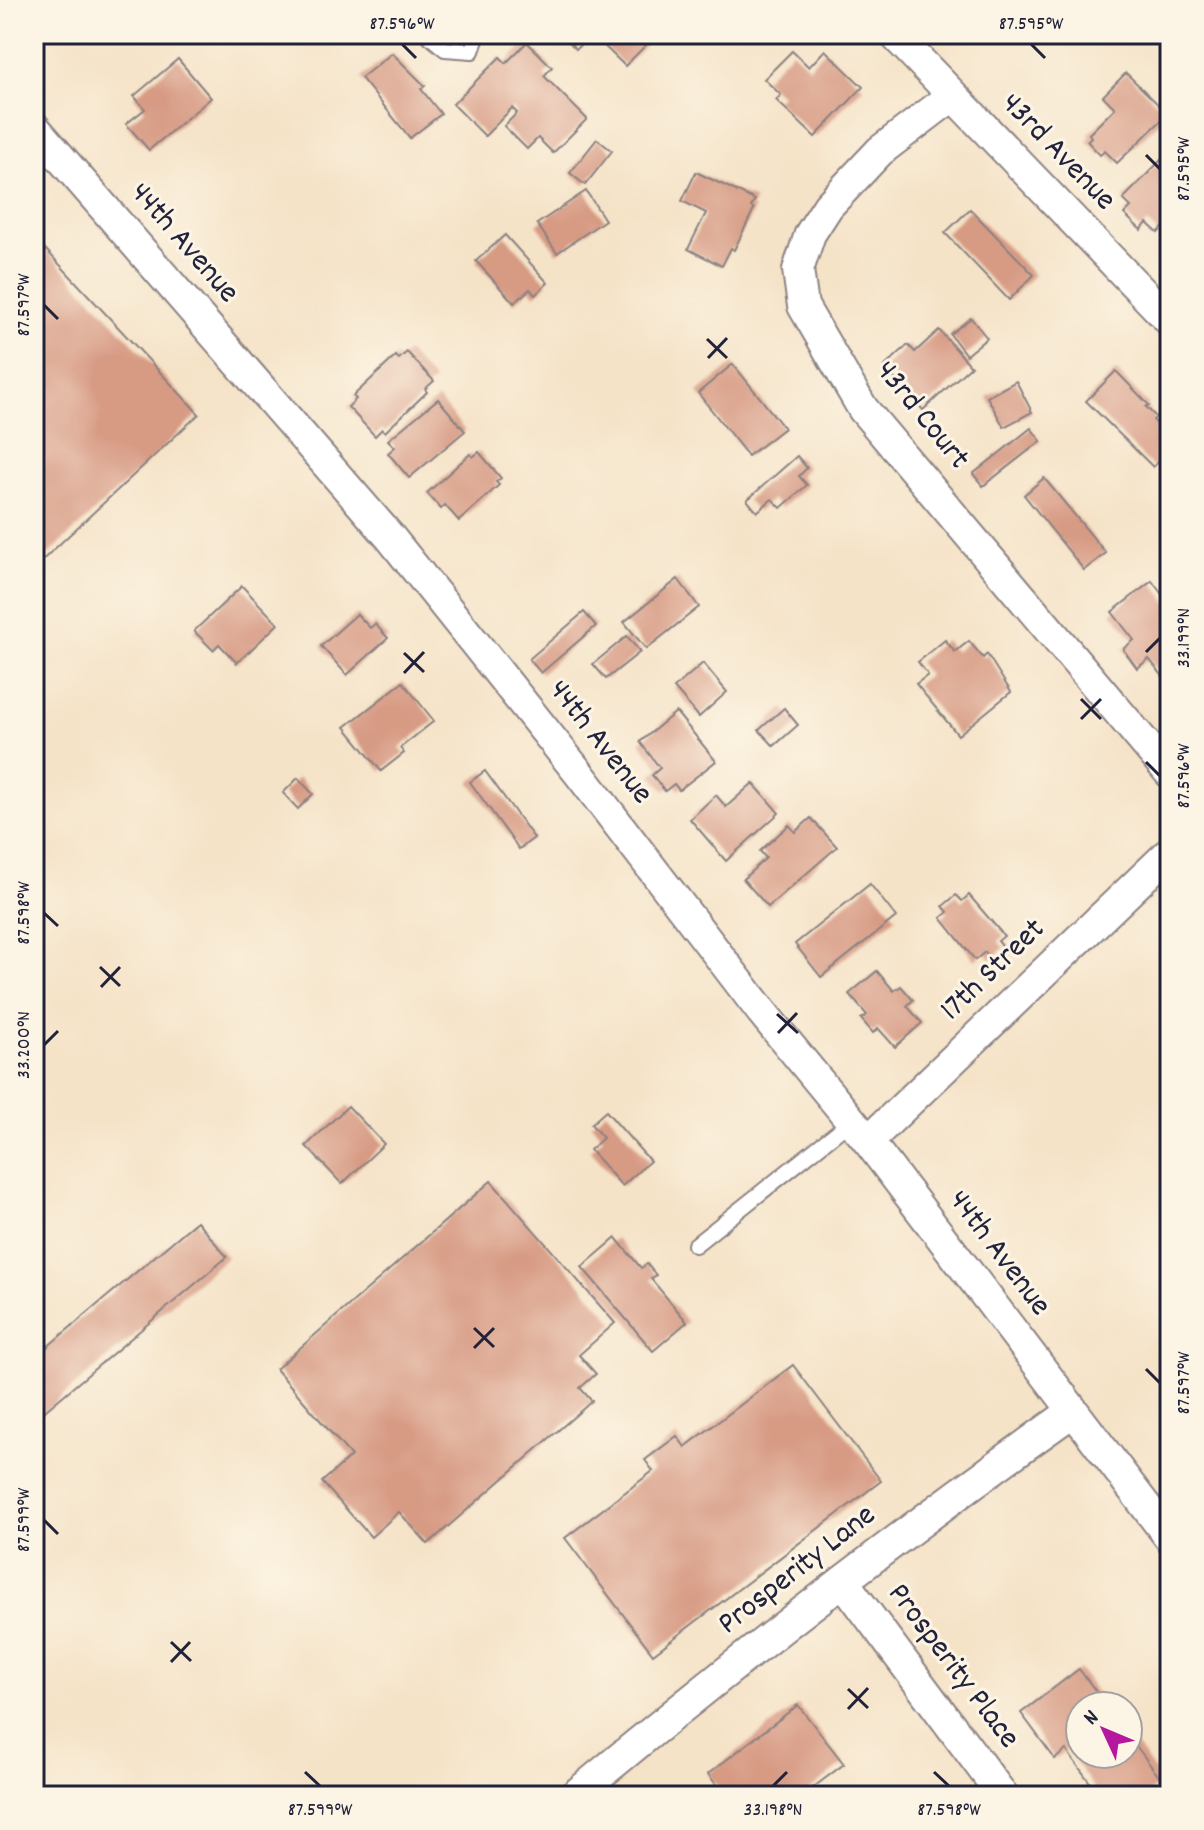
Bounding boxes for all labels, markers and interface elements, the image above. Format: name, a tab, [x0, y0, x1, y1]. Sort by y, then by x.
text: 87.596°W	[369, 11, 435, 39]
text: 87.595°W	[999, 11, 1064, 39]
street label: 43rd Avenue	[989, 83, 1125, 223]
text: 87.595°W	[1171, 136, 1199, 201]
street label: 44th Avenue	[117, 173, 249, 315]
text: 87.597°W	[11, 273, 39, 336]
street label: 43rd Court	[862, 351, 980, 481]
text: 33.199°N	[1171, 608, 1199, 668]
street label: 44th Avenue	[535, 671, 663, 815]
text: 87.596°W	[1171, 743, 1199, 809]
text: 87.598°W	[11, 881, 39, 945]
street label: 17th Street	[931, 909, 1057, 1033]
text: 33.200°N	[11, 1011, 39, 1079]
street label: 44th Avenue	[935, 1181, 1061, 1327]
text: 87.597°W	[1171, 1351, 1199, 1414]
text: 87.599°W	[11, 1487, 39, 1552]
street label: Prosperity Lane	[709, 1494, 887, 1648]
street label: Prosperity Place	[874, 1575, 1030, 1759]
north arrow	[1064, 1690, 1144, 1770]
text: N	[1077, 1704, 1107, 1733]
text: 87.599°W	[288, 1797, 353, 1825]
text: 33.198°N	[744, 1797, 802, 1825]
text: 87.598°W	[917, 1797, 981, 1825]

